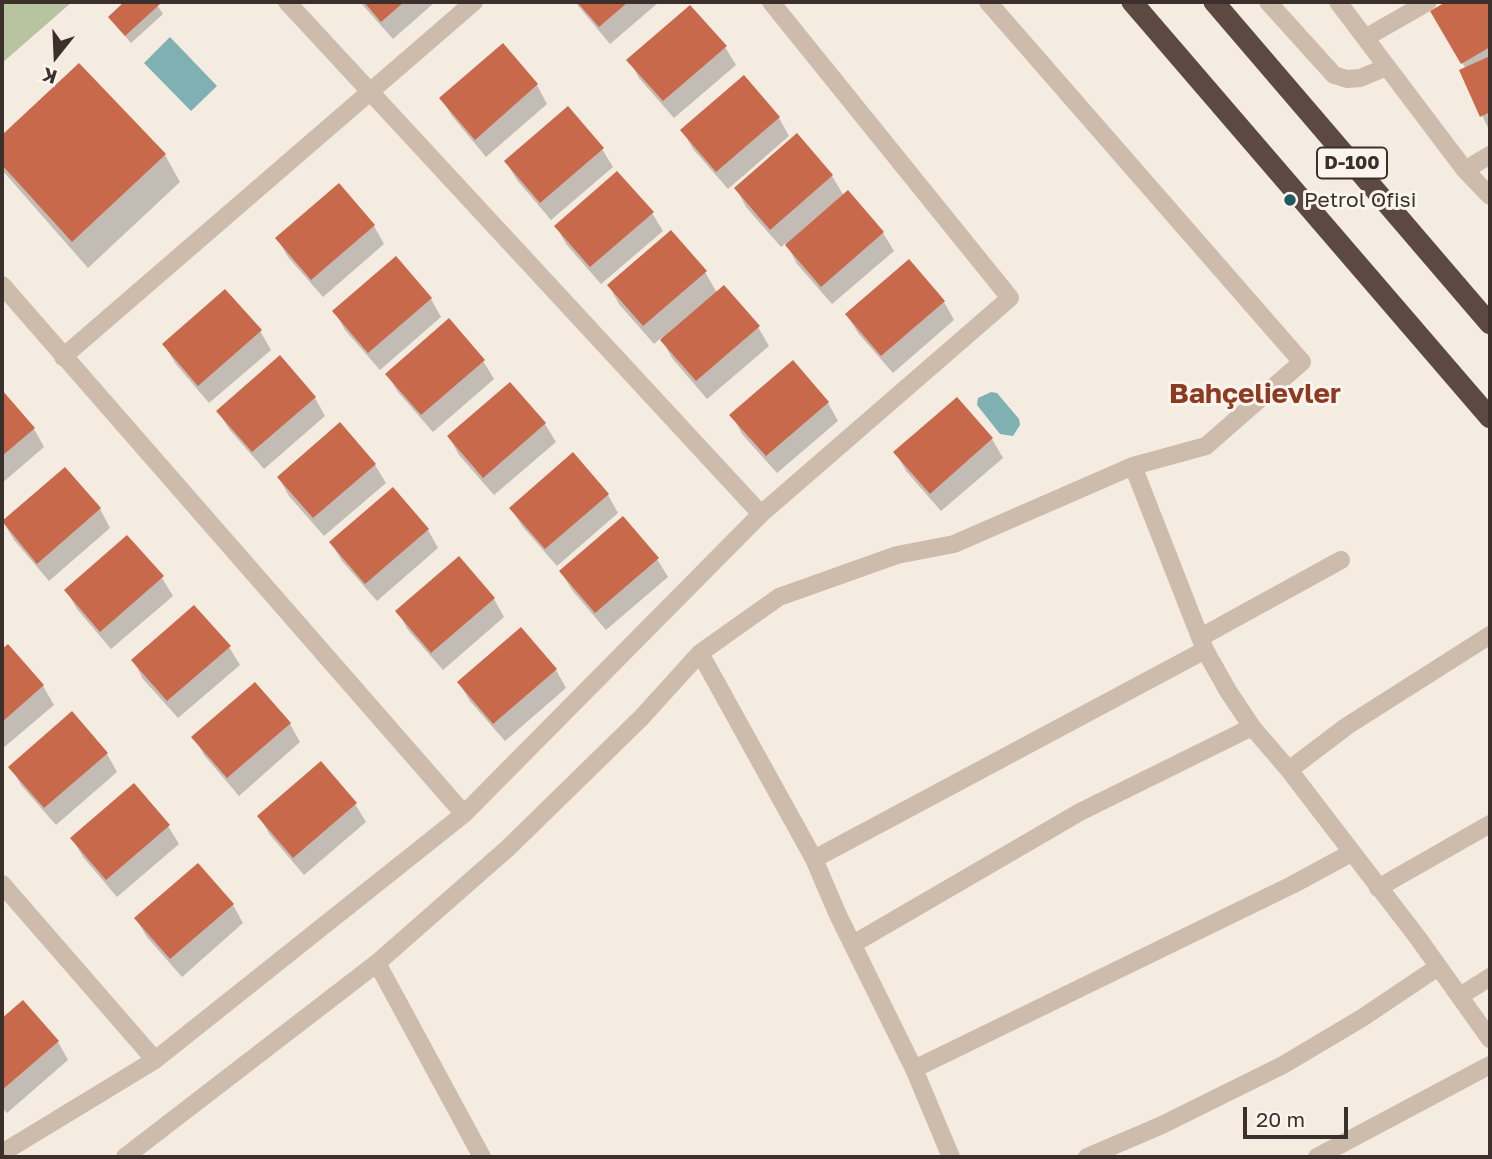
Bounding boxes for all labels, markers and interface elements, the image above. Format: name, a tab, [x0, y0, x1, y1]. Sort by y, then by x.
north arrow	[21, 21, 91, 91]
text: K	[39, 63, 59, 90]
road number: D-100	[1317, 148, 1387, 178]
place label: Petrol Ofisi	[1304, 187, 1416, 213]
marker: Petrol Ofisi	[1282, 192, 1298, 208]
district label: Bahçelievler	[1169, 377, 1341, 411]
scale bar	[1247, 1092, 1352, 1136]
text: 20 m	[1256, 1106, 1305, 1132]

